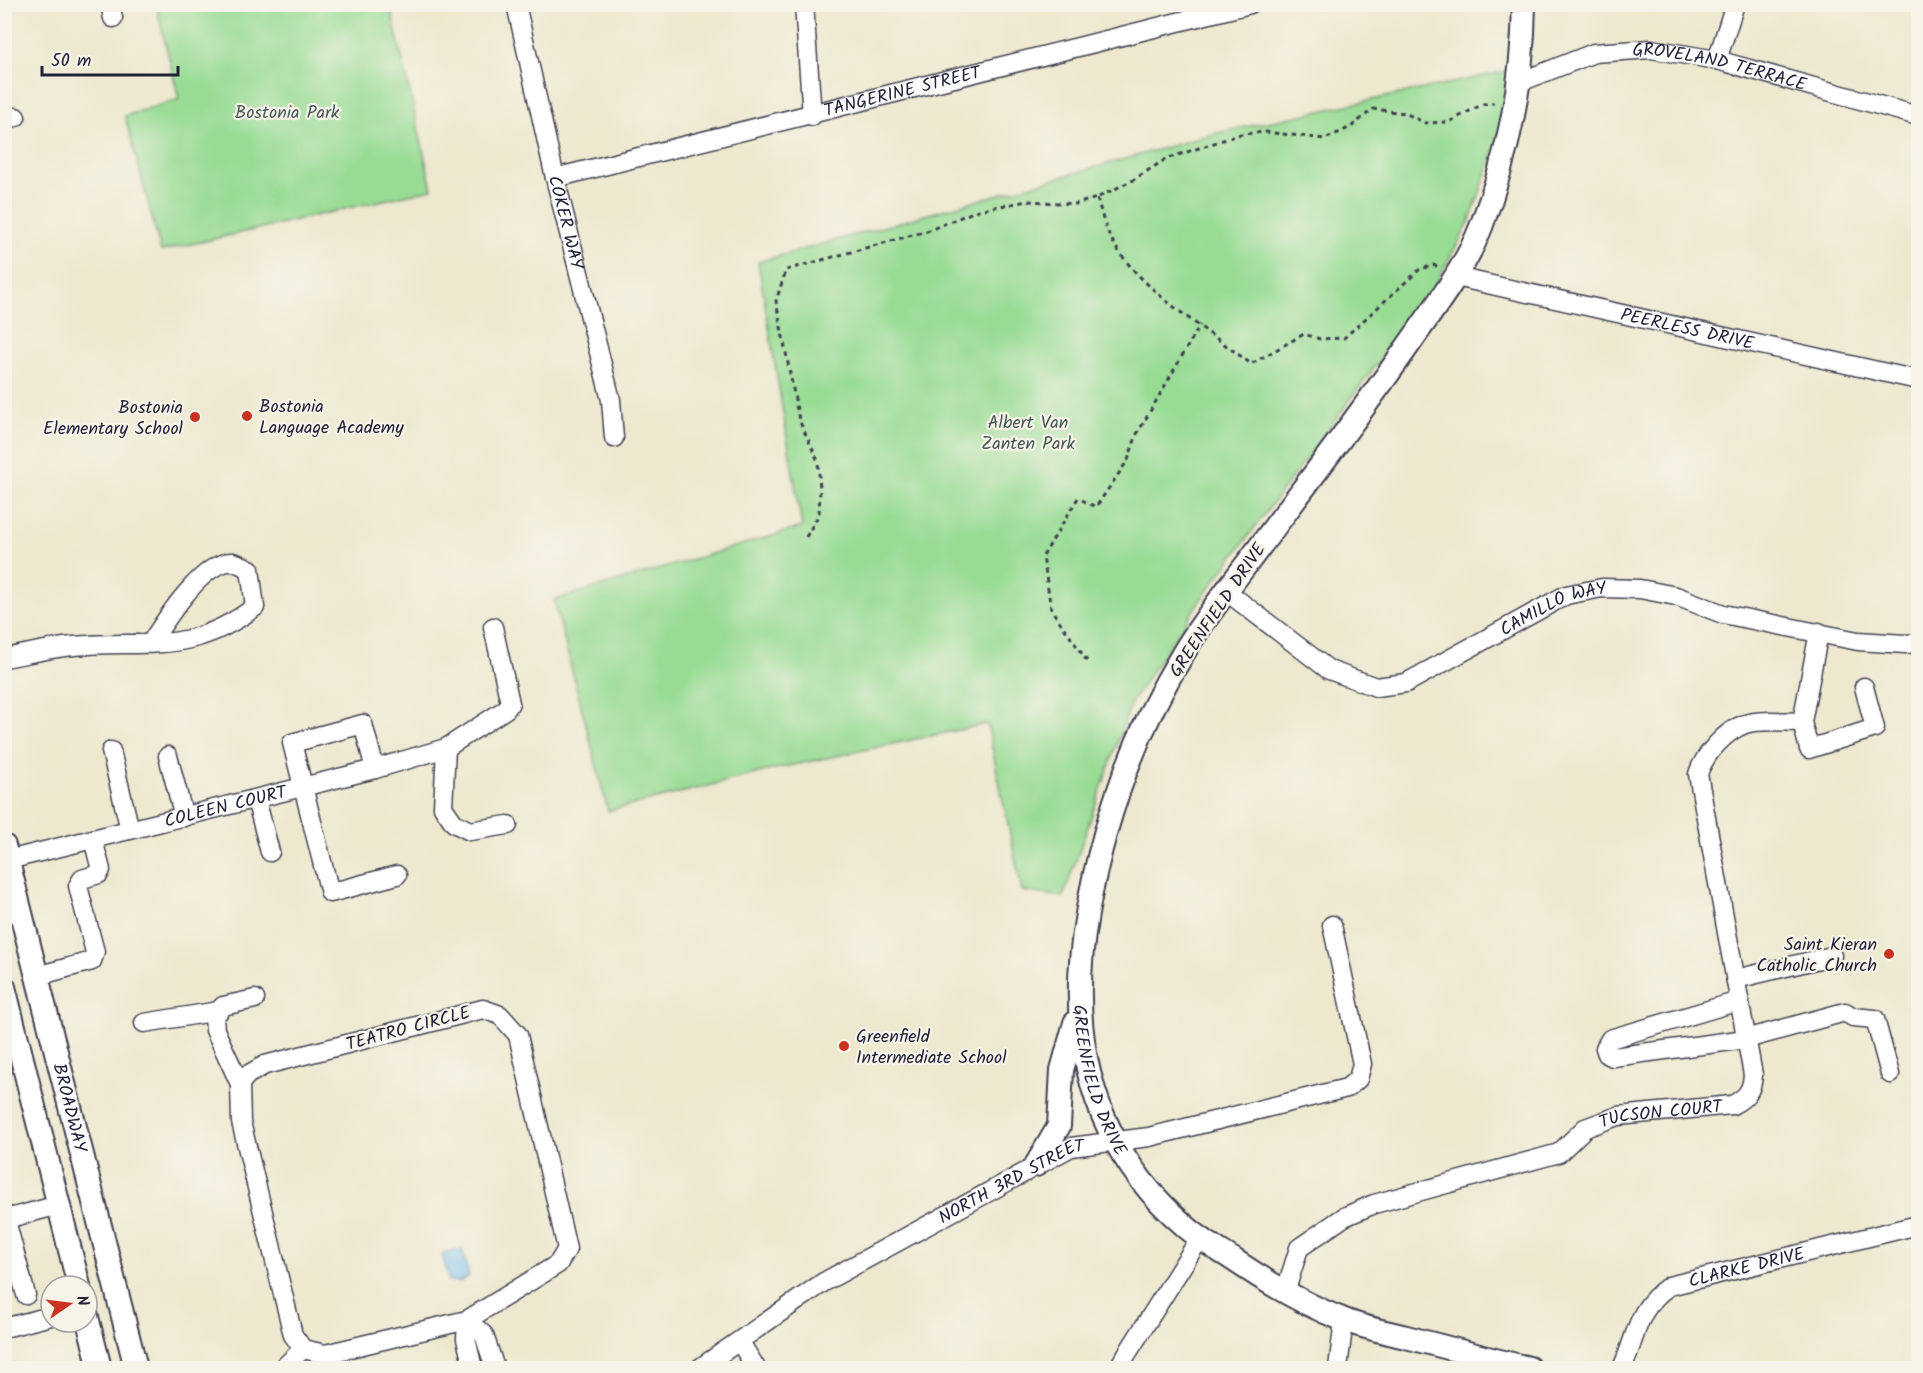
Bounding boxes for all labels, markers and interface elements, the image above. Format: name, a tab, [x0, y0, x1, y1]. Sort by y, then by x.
street label: GROVELAND TERRACE	[1632, 36, 1810, 100]
scale bar	[42, 39, 178, 77]
text: 50 m	[51, 47, 91, 76]
street label: TANGERINE STREET	[821, 59, 985, 126]
park label: Bostonia Park	[235, 99, 340, 128]
street label: COKER WAY	[539, 173, 591, 273]
street label: PEERLESS DRIVE	[1618, 301, 1757, 359]
place label: Bostonia Language Academy	[259, 393, 404, 443]
place label: Bostonia Elementary School	[43, 394, 184, 444]
marker: Bostonia Language Academy	[240, 409, 254, 423]
park label: Albert Van Zanten Park	[981, 409, 1075, 459]
marker: Bostonia Elementary School	[188, 410, 202, 424]
street label: GREENFIELD DRIVE	[1162, 537, 1274, 684]
street label: CAMILLO WAY	[1495, 574, 1610, 645]
street label: COLEEN COURT	[162, 778, 291, 837]
place label: Saint Kieran Catholic Church	[1756, 931, 1877, 981]
marker: Saint Kieran Catholic Church	[1882, 947, 1896, 961]
street label: TEATRO CIRCLE	[343, 999, 474, 1060]
street label: GREENFIELD DRIVE	[1064, 1004, 1134, 1162]
place label: Greenfield Intermediate School	[856, 1023, 1007, 1073]
marker: Greenfield Intermediate School	[837, 1039, 851, 1053]
street label: BROADWAY	[44, 1060, 94, 1156]
street label: TUCSON COURT	[1595, 1093, 1725, 1138]
street label: NORTH 3RD STREET	[933, 1132, 1087, 1233]
street label: CLARKE DRIVE	[1686, 1240, 1808, 1297]
north arrow	[39, 1274, 99, 1334]
text: N	[69, 1293, 95, 1309]

